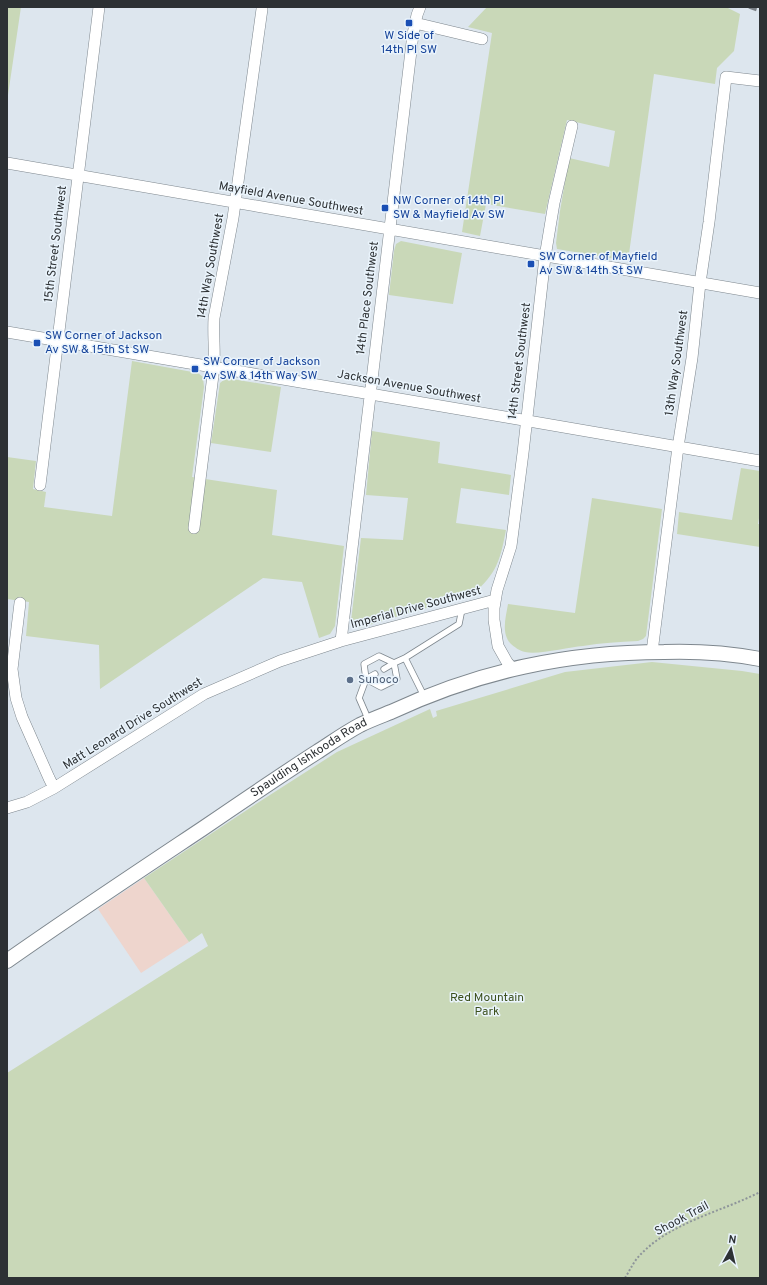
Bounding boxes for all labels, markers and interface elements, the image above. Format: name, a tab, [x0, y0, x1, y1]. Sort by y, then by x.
marker: W Side of 14th Pl SW	[404, 18, 414, 28]
place label: W Side of 14th Pl SW	[381, 28, 437, 58]
street label: Mayfield Avenue Southwest	[217, 178, 365, 220]
street label: 15th Street Southwest	[41, 185, 71, 303]
place label: NW Corner of 14th Pl SW & Mayfield Av SW	[393, 193, 505, 223]
marker: NW Corner of 14th Pl SW & Mayfield Av SW	[380, 203, 390, 213]
street label: 14th Way Southwest	[194, 212, 228, 320]
street label: 14th Place Southwest	[353, 240, 383, 356]
place label: SW Corner of Mayfield Av SW & 14th St SW	[539, 249, 657, 279]
marker: SW Corner of Mayfield Av SW & 14th St SW	[526, 259, 536, 269]
street label: 14th Street Southwest	[505, 302, 535, 420]
street label: 13th Way Southwest	[662, 309, 692, 417]
place label: SW Corner of Jackson Av SW & 15th St SW	[45, 328, 162, 358]
marker: SW Corner of Jackson Av SW & 15th St SW	[32, 338, 42, 348]
place label: SW Corner of Jackson Av SW & 14th Way SW	[203, 354, 320, 384]
marker: SW Corner of Jackson Av SW & 14th Way SW	[190, 364, 200, 374]
street label: Jackson Avenue Southwest	[336, 366, 482, 408]
street label: Imperial Drive Southwest	[349, 583, 483, 633]
place label: Sunoco	[358, 672, 399, 688]
street label: Matt Leonard Drive Southwest	[60, 674, 206, 774]
marker: Sunoco	[345, 675, 355, 685]
street label: Spaulding Ishkooda Road	[248, 715, 370, 801]
park label: Red Mountain Park	[450, 990, 524, 1020]
street label: Shook Trail	[652, 1198, 712, 1240]
north arrow	[711, 1229, 751, 1269]
text: N	[727, 1233, 737, 1248]

